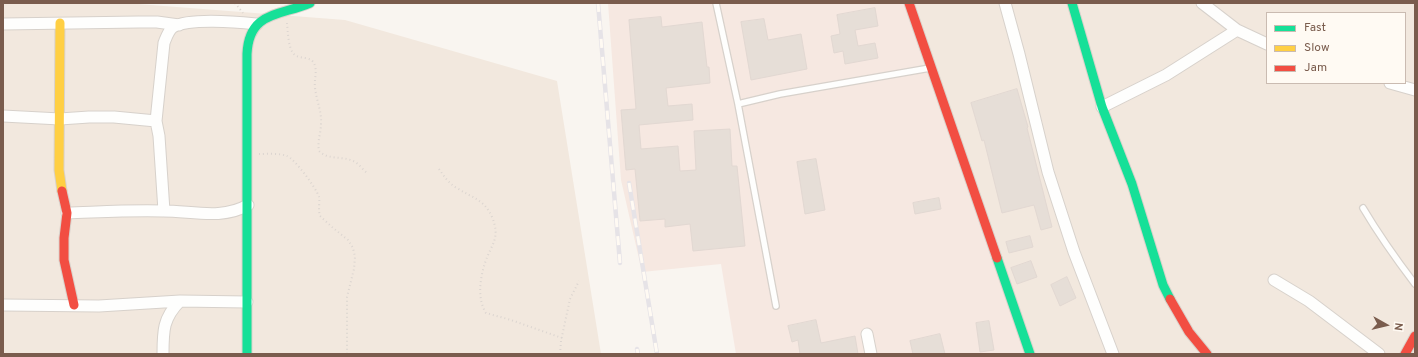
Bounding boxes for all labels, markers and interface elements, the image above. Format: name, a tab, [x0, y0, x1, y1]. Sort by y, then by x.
legend	[1266, 12, 1406, 84]
text: Fast	[1304, 20, 1326, 36]
text: Slow	[1304, 40, 1330, 56]
text: Jam	[1304, 60, 1327, 76]
north arrow	[1366, 305, 1406, 345]
text: N	[1390, 322, 1405, 332]

